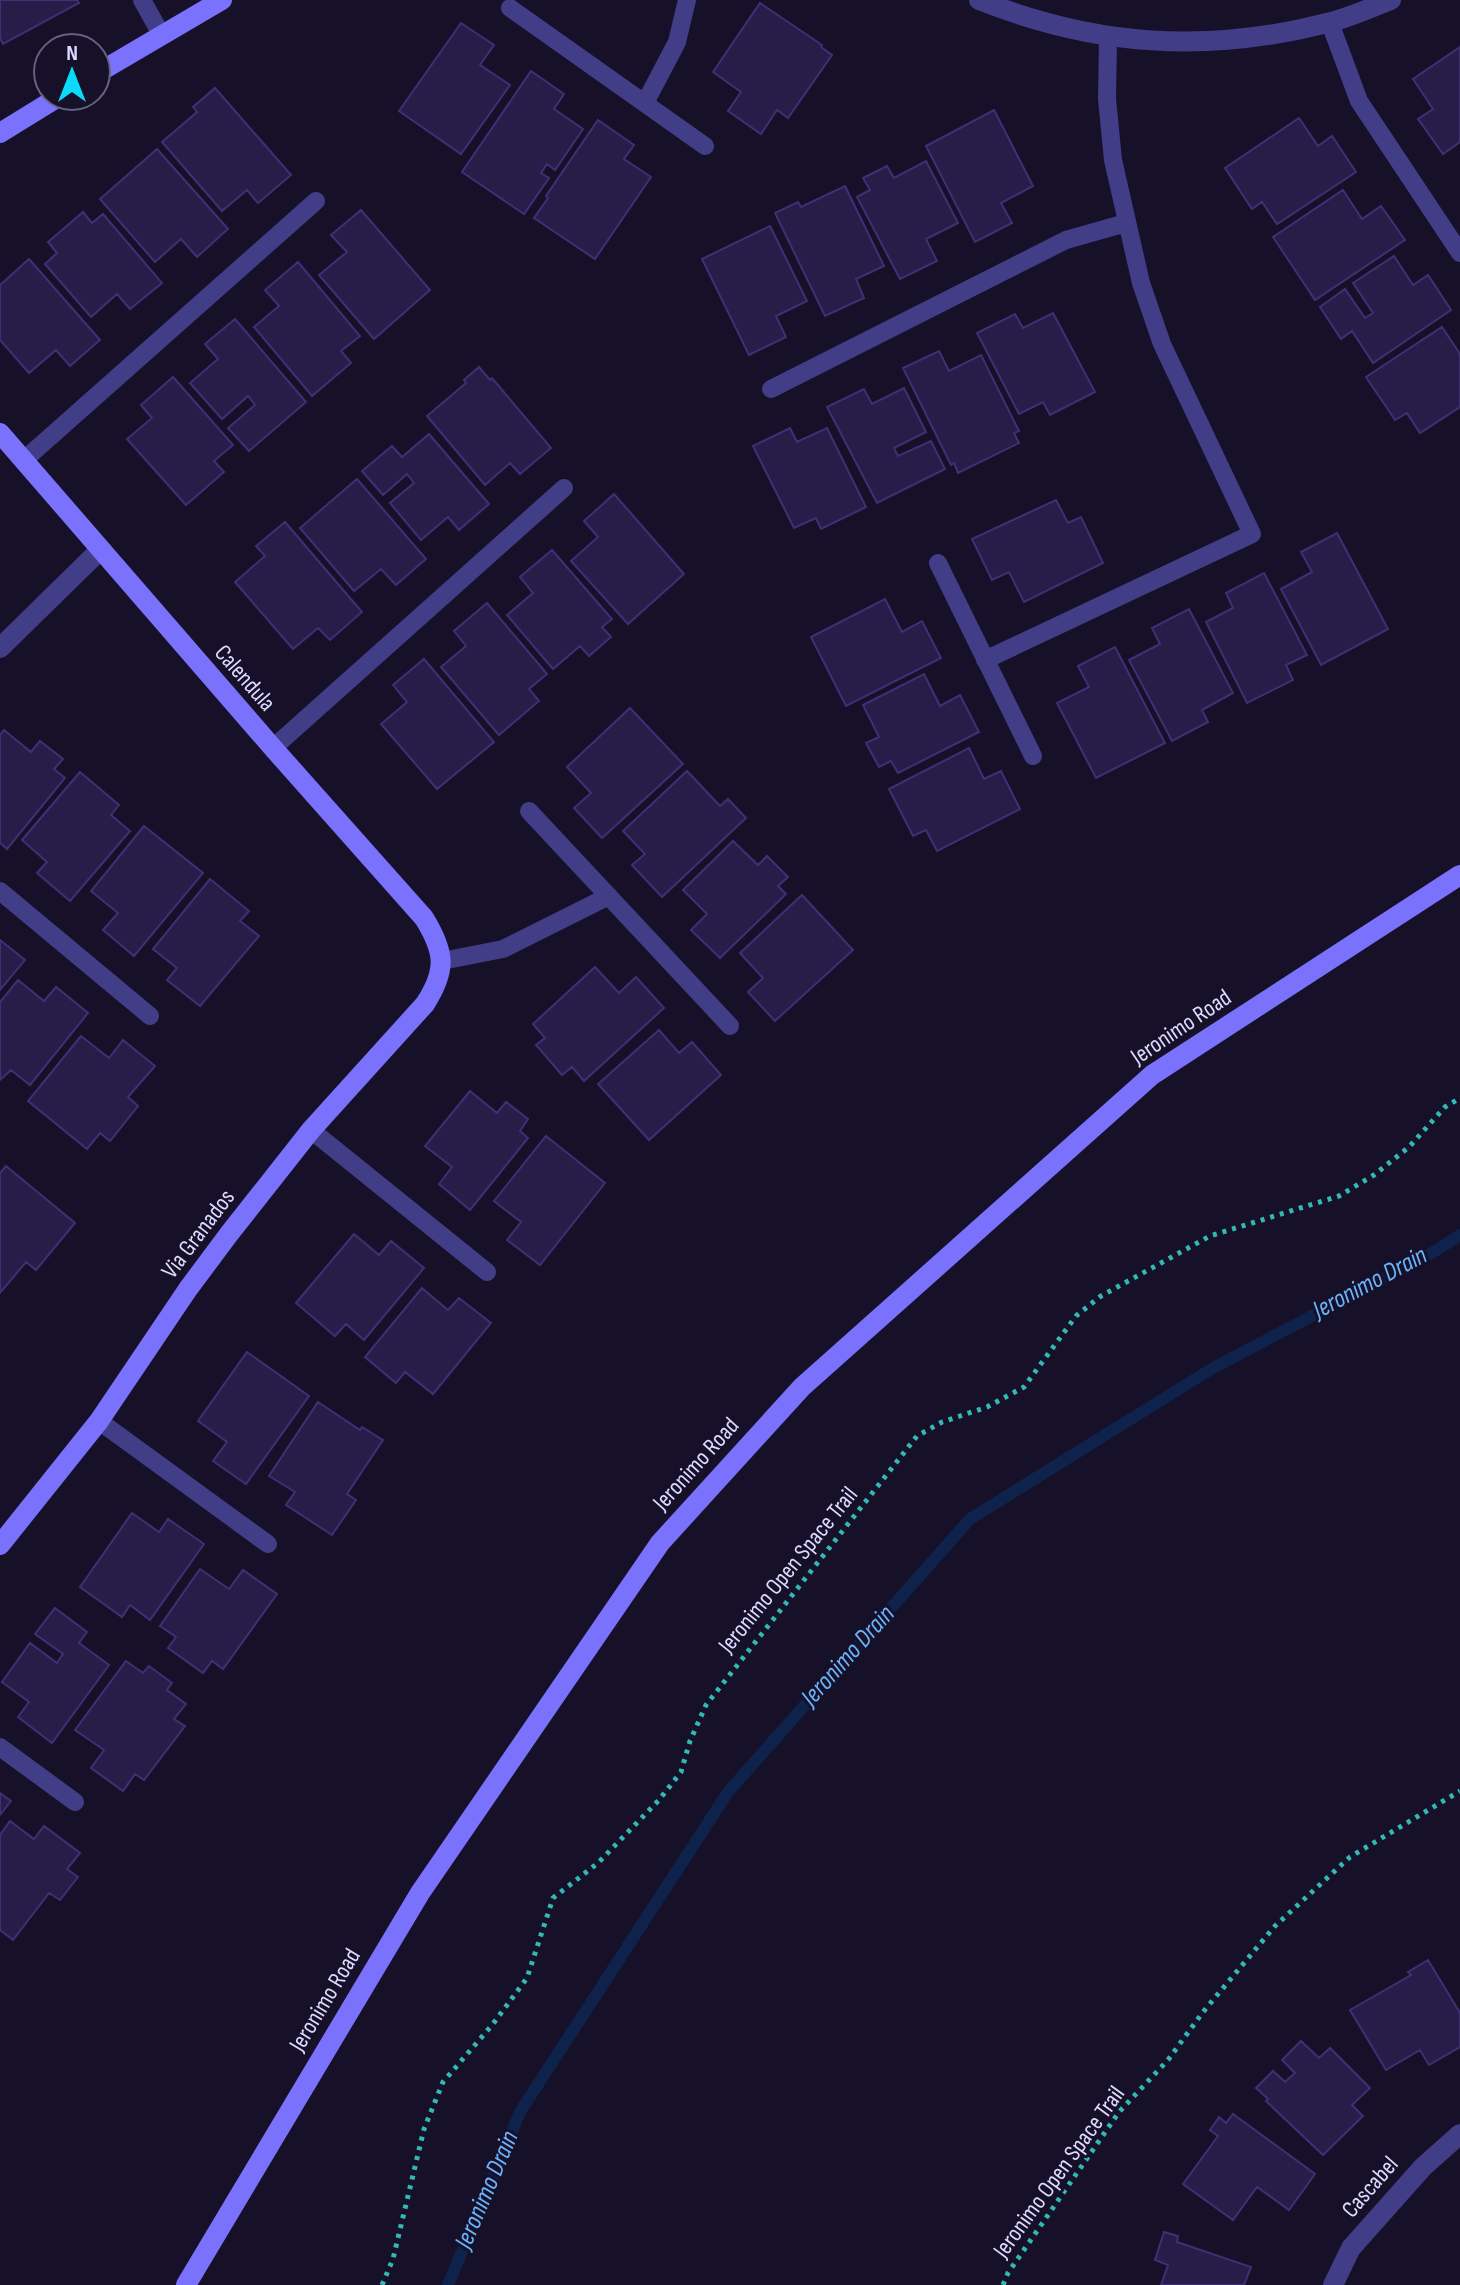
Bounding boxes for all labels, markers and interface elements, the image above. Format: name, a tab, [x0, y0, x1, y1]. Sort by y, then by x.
north arrow	[32, 32, 112, 112]
text: N	[66, 40, 78, 67]
street label: Calendula	[208, 639, 282, 717]
street label: Jeronimo Road	[1124, 983, 1237, 1072]
street label: Via Granados	[155, 1184, 241, 1284]
water label: Jeronimo Drain	[1306, 1240, 1433, 1327]
street label: Jeronimo Road	[646, 1412, 745, 1517]
street label: Jeronimo Open Space Trail	[711, 1481, 864, 1660]
water label: Jeronimo Drain	[793, 1599, 901, 1714]
street label: Jeronimo Road	[282, 1943, 367, 2058]
street label: Jeronimo Open Space Trail	[986, 2080, 1131, 2264]
water label: Jeronimo Drain	[448, 2126, 526, 2255]
street label: Cascabel	[1336, 2150, 1404, 2224]

